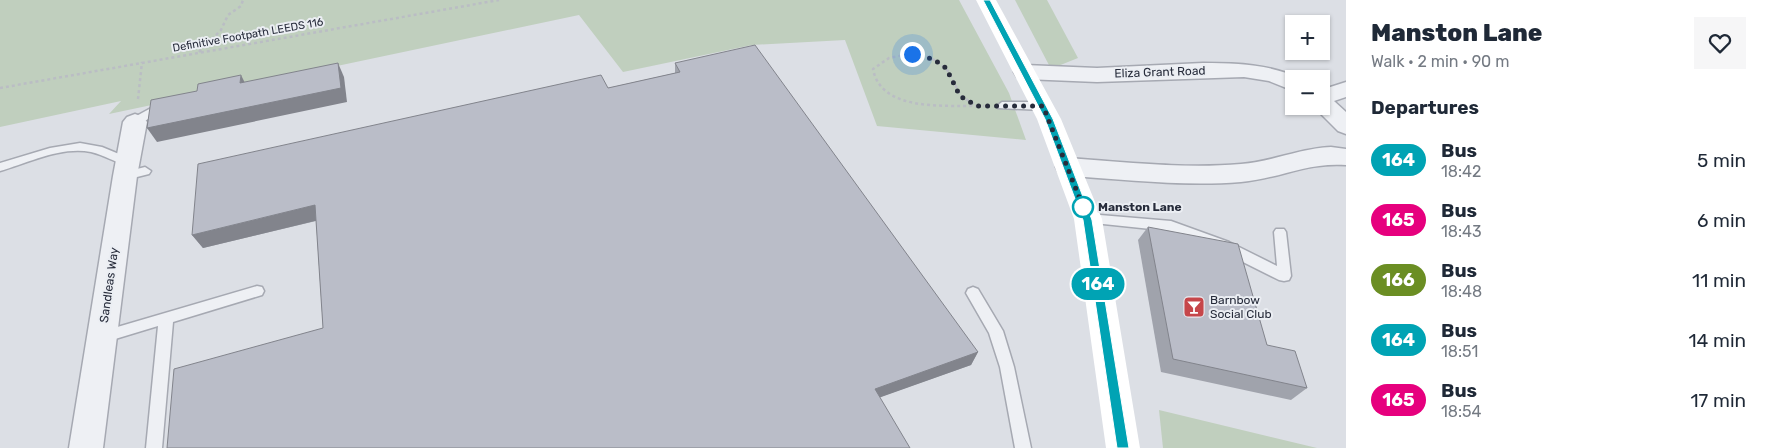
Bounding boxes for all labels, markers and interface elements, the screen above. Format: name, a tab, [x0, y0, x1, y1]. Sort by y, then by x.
street label: Definitive Footpath LEEDS 116	[172, 15, 325, 55]
map controls	[1285, 15, 1330, 115]
button: +	[1285, 15, 1330, 60]
button: heart	[1694, 17, 1746, 69]
text: Manston Lane	[1371, 19, 1542, 47]
your location	[900, 42, 925, 67]
text: Walk · 2 min · 90 m	[1371, 52, 1509, 71]
street label: Eliza Grant Road	[1114, 63, 1206, 81]
button: −	[1285, 70, 1330, 115]
text: Departures	[1371, 96, 1479, 119]
text: Bus	[1441, 139, 1477, 162]
text: 164	[1382, 149, 1415, 171]
text: 5 min	[1697, 149, 1746, 172]
text: 18:42	[1441, 162, 1481, 181]
marker: Manston Lane	[1072, 196, 1094, 218]
text: Bus	[1441, 199, 1477, 222]
place label: Manston Lane	[1098, 200, 1182, 214]
text: 165	[1382, 209, 1415, 231]
text: 6 min	[1697, 209, 1746, 232]
text: 18:43	[1441, 222, 1482, 241]
street label: Sandleas Way	[97, 246, 121, 324]
text: Bus	[1441, 259, 1477, 282]
line badge: 164	[1069, 268, 1127, 300]
text: 166	[1382, 269, 1415, 291]
text: 11 min	[1692, 269, 1746, 292]
text: 164	[1082, 273, 1114, 295]
text: 18:48	[1441, 282, 1482, 301]
place label: Barnbow Social Club	[1210, 293, 1272, 321]
bar icon: Barnbow Social Club	[1182, 295, 1206, 319]
text: Bus	[1441, 319, 1477, 342]
text: 164	[1382, 329, 1415, 351]
text: 14 min	[1688, 329, 1746, 352]
text: 18:51	[1441, 342, 1478, 361]
text: Bus	[1441, 379, 1477, 402]
text: 165	[1382, 389, 1415, 411]
text: 17 min	[1690, 389, 1746, 412]
text: 18:54	[1441, 402, 1482, 421]

